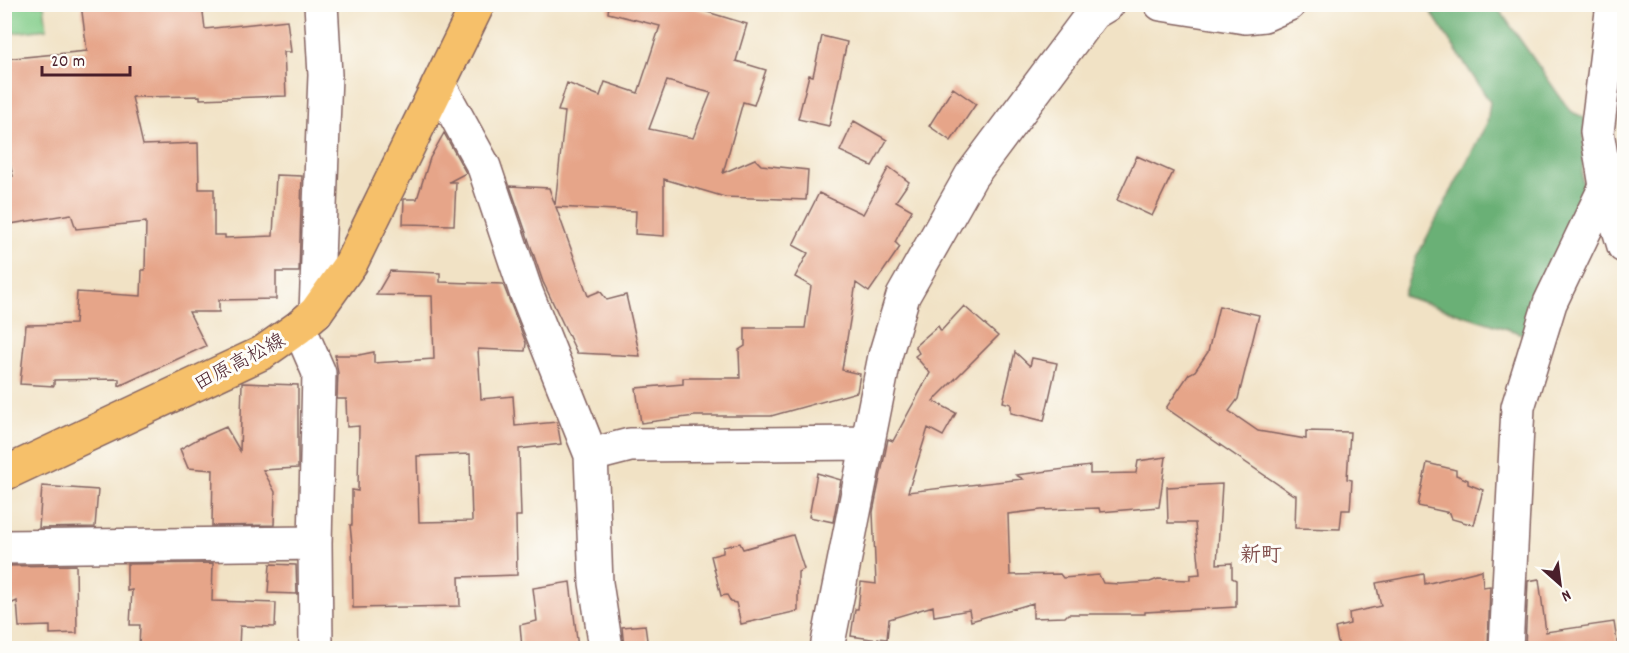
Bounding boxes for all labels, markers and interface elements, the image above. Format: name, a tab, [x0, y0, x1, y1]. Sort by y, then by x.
scale bar	[42, 39, 130, 77]
text: 20 m	[51, 50, 85, 75]
street label: 田原高松線	[190, 328, 291, 399]
district label: 新町	[1240, 542, 1282, 572]
north arrow	[1530, 554, 1590, 614]
text: N	[1557, 583, 1575, 607]

